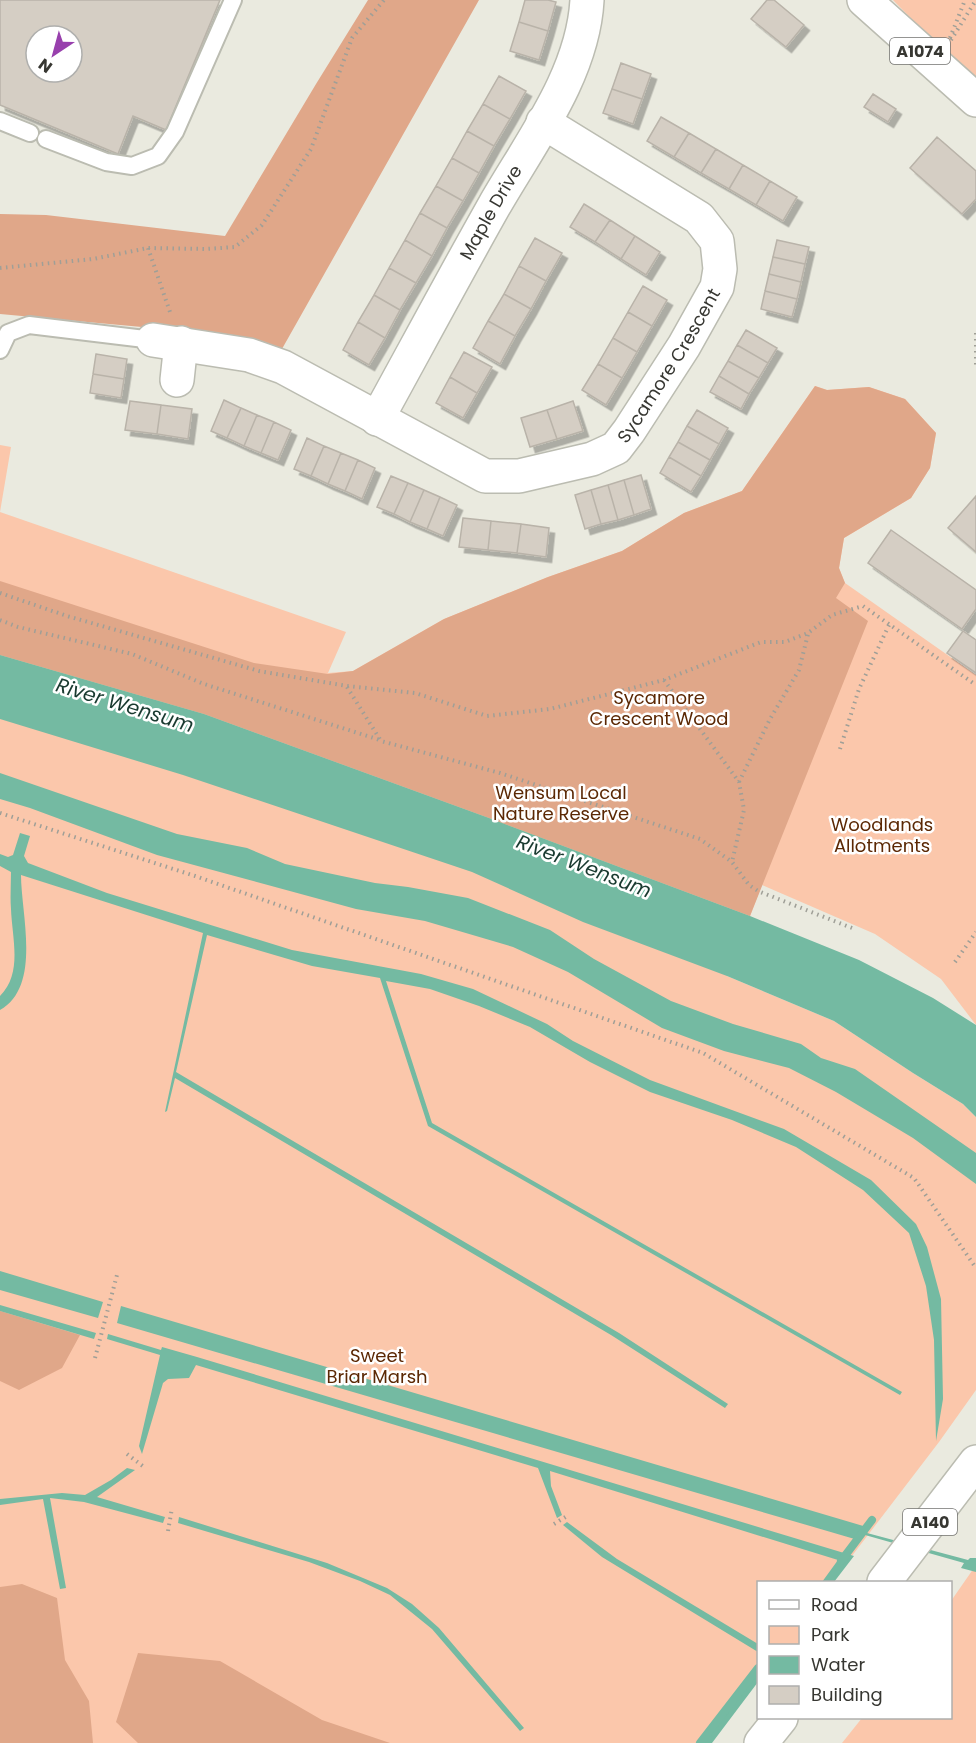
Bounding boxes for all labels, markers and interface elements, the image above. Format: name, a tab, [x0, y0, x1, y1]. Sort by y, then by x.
north arrow	[24, 24, 84, 84]
road number: A1074	[890, 38, 950, 64]
text: N	[34, 53, 57, 79]
street label: Maple Drive	[453, 160, 528, 264]
street label: Sycamore Crescent	[611, 284, 726, 448]
water label: River Wensum	[53, 671, 197, 739]
park label: Sycamore Crescent Wood	[590, 685, 728, 731]
park label: Wensum Local Nature Reserve	[493, 780, 629, 826]
park label: Woodlands Allotments	[831, 812, 933, 858]
water label: River Wensum	[512, 827, 656, 905]
park label: Sweet Briar Marsh	[326, 1343, 428, 1389]
road number: A140	[903, 1509, 957, 1535]
legend	[757, 1581, 952, 1719]
text: Road	[811, 1592, 858, 1617]
text: Park	[811, 1622, 850, 1647]
text: Water	[811, 1652, 865, 1677]
text: Building	[811, 1682, 883, 1707]

